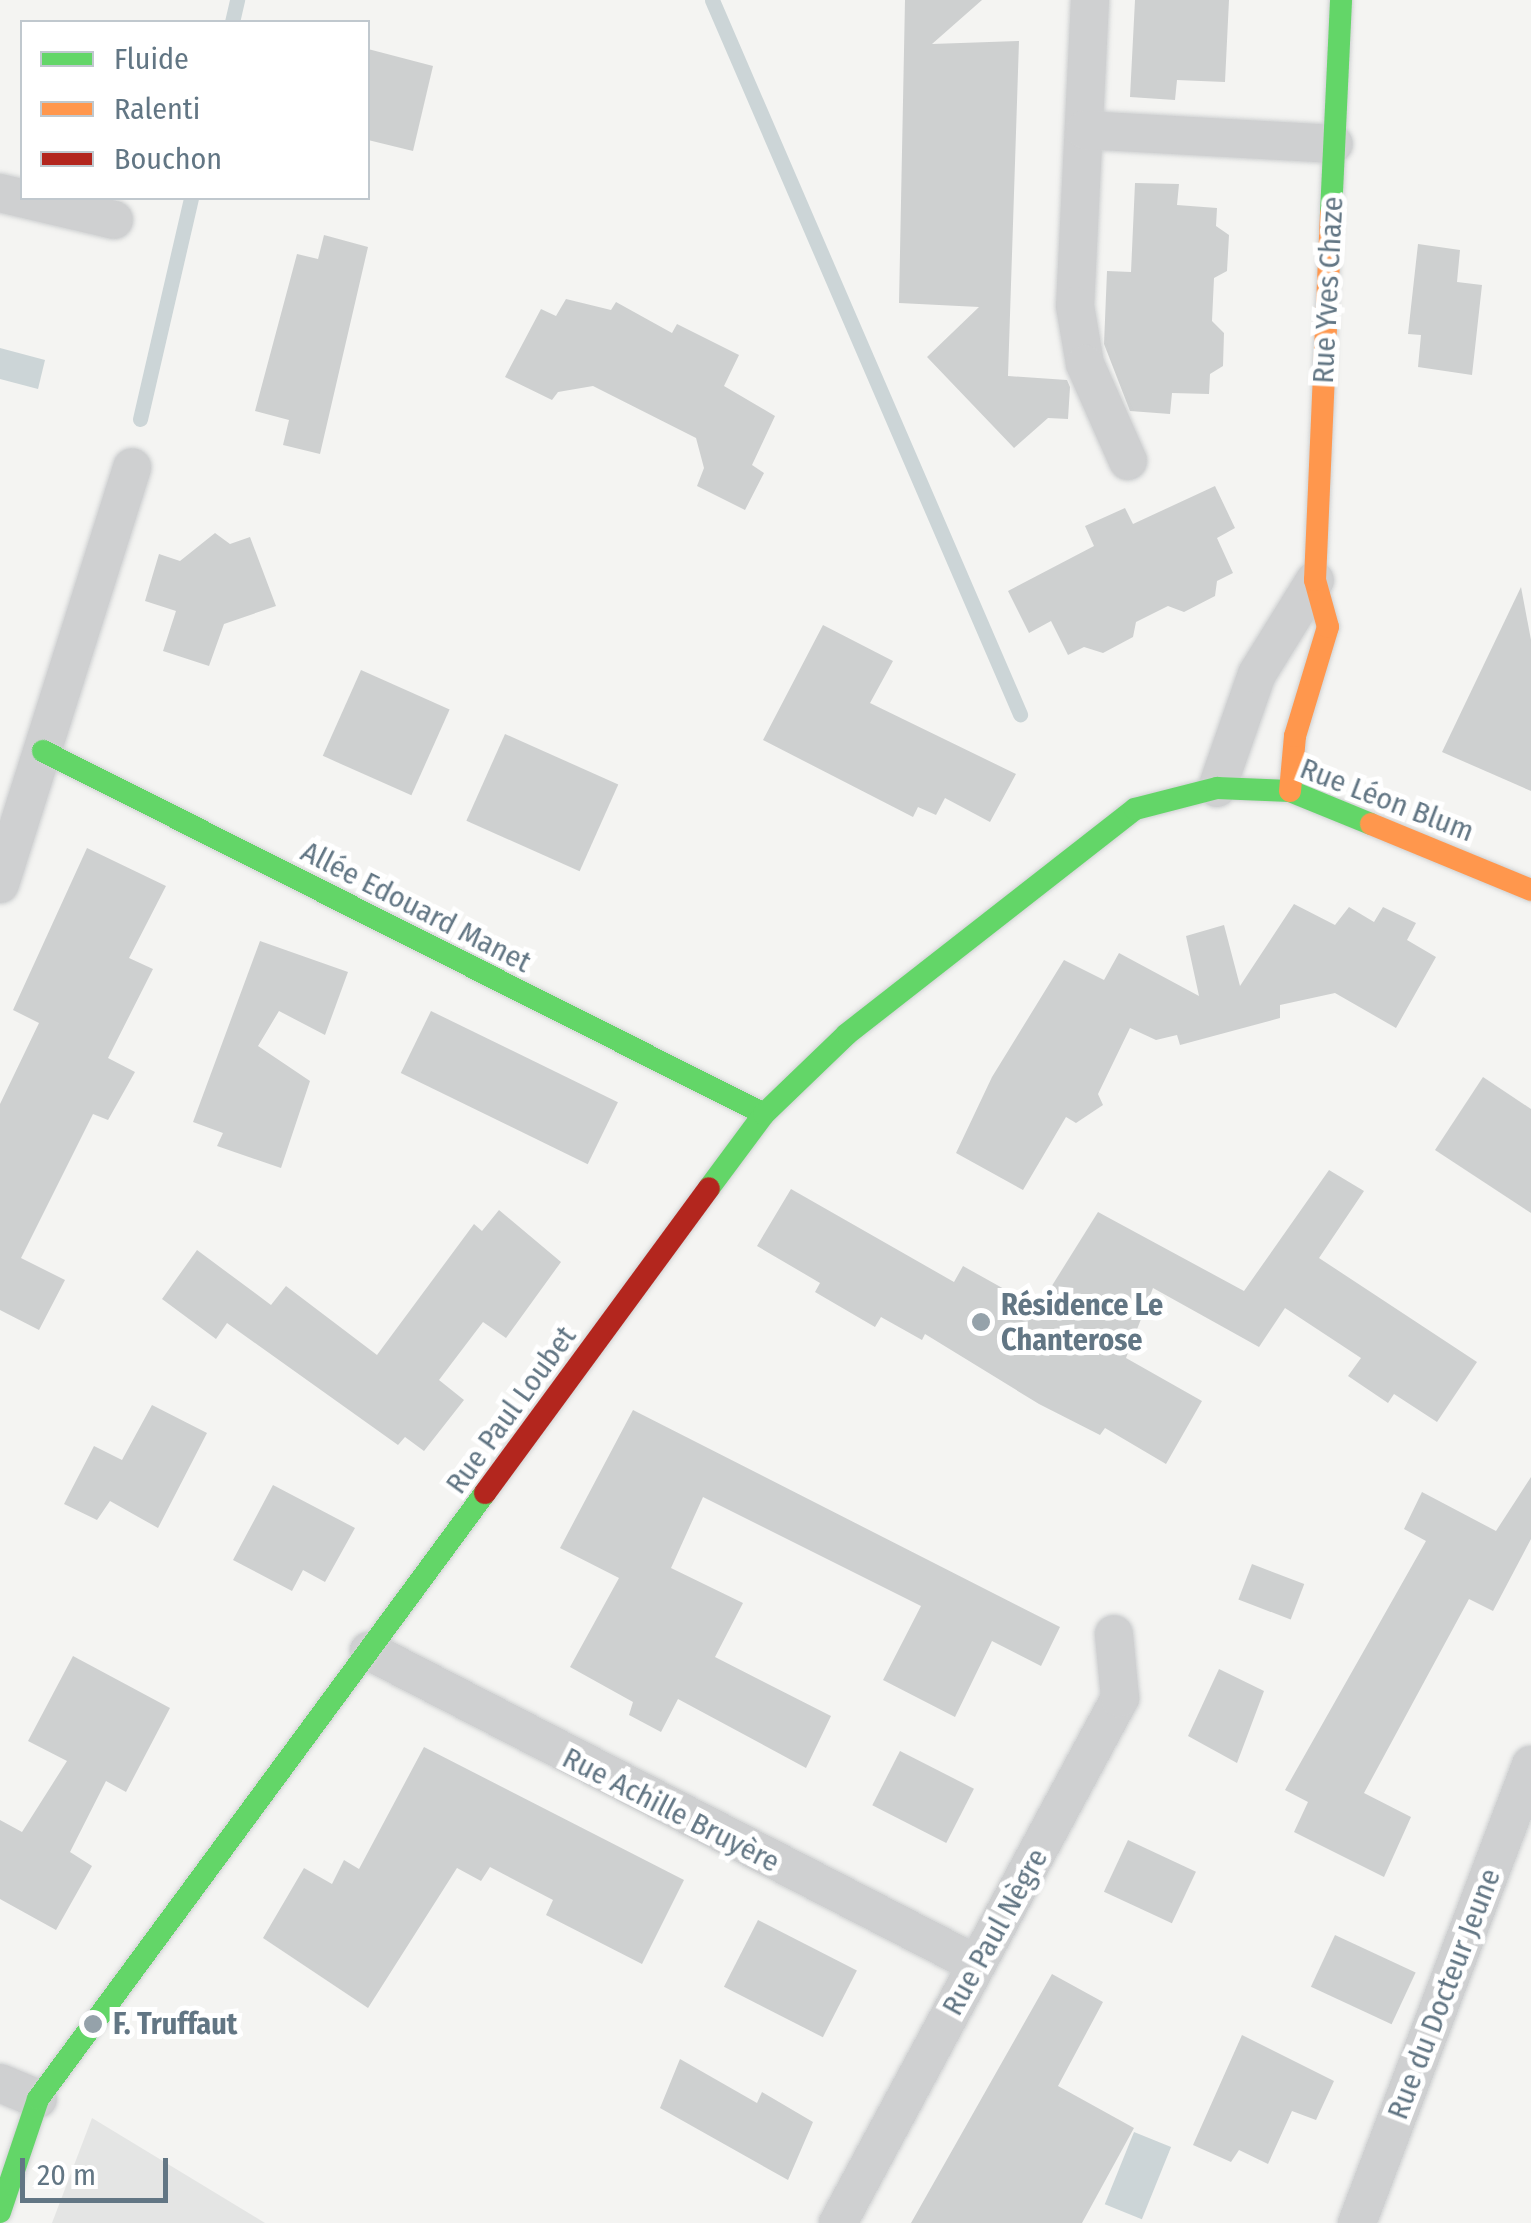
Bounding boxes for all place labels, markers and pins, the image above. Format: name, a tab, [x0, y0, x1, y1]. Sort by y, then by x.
place label: Résidence Le Chanterose	[1001, 1287, 1163, 1358]
marker: Résidence Le Chanterose	[970, 1311, 992, 1333]
place label: F. Truffaut	[113, 2006, 237, 2042]
marker: F. Truffaut	[82, 2013, 104, 2035]

